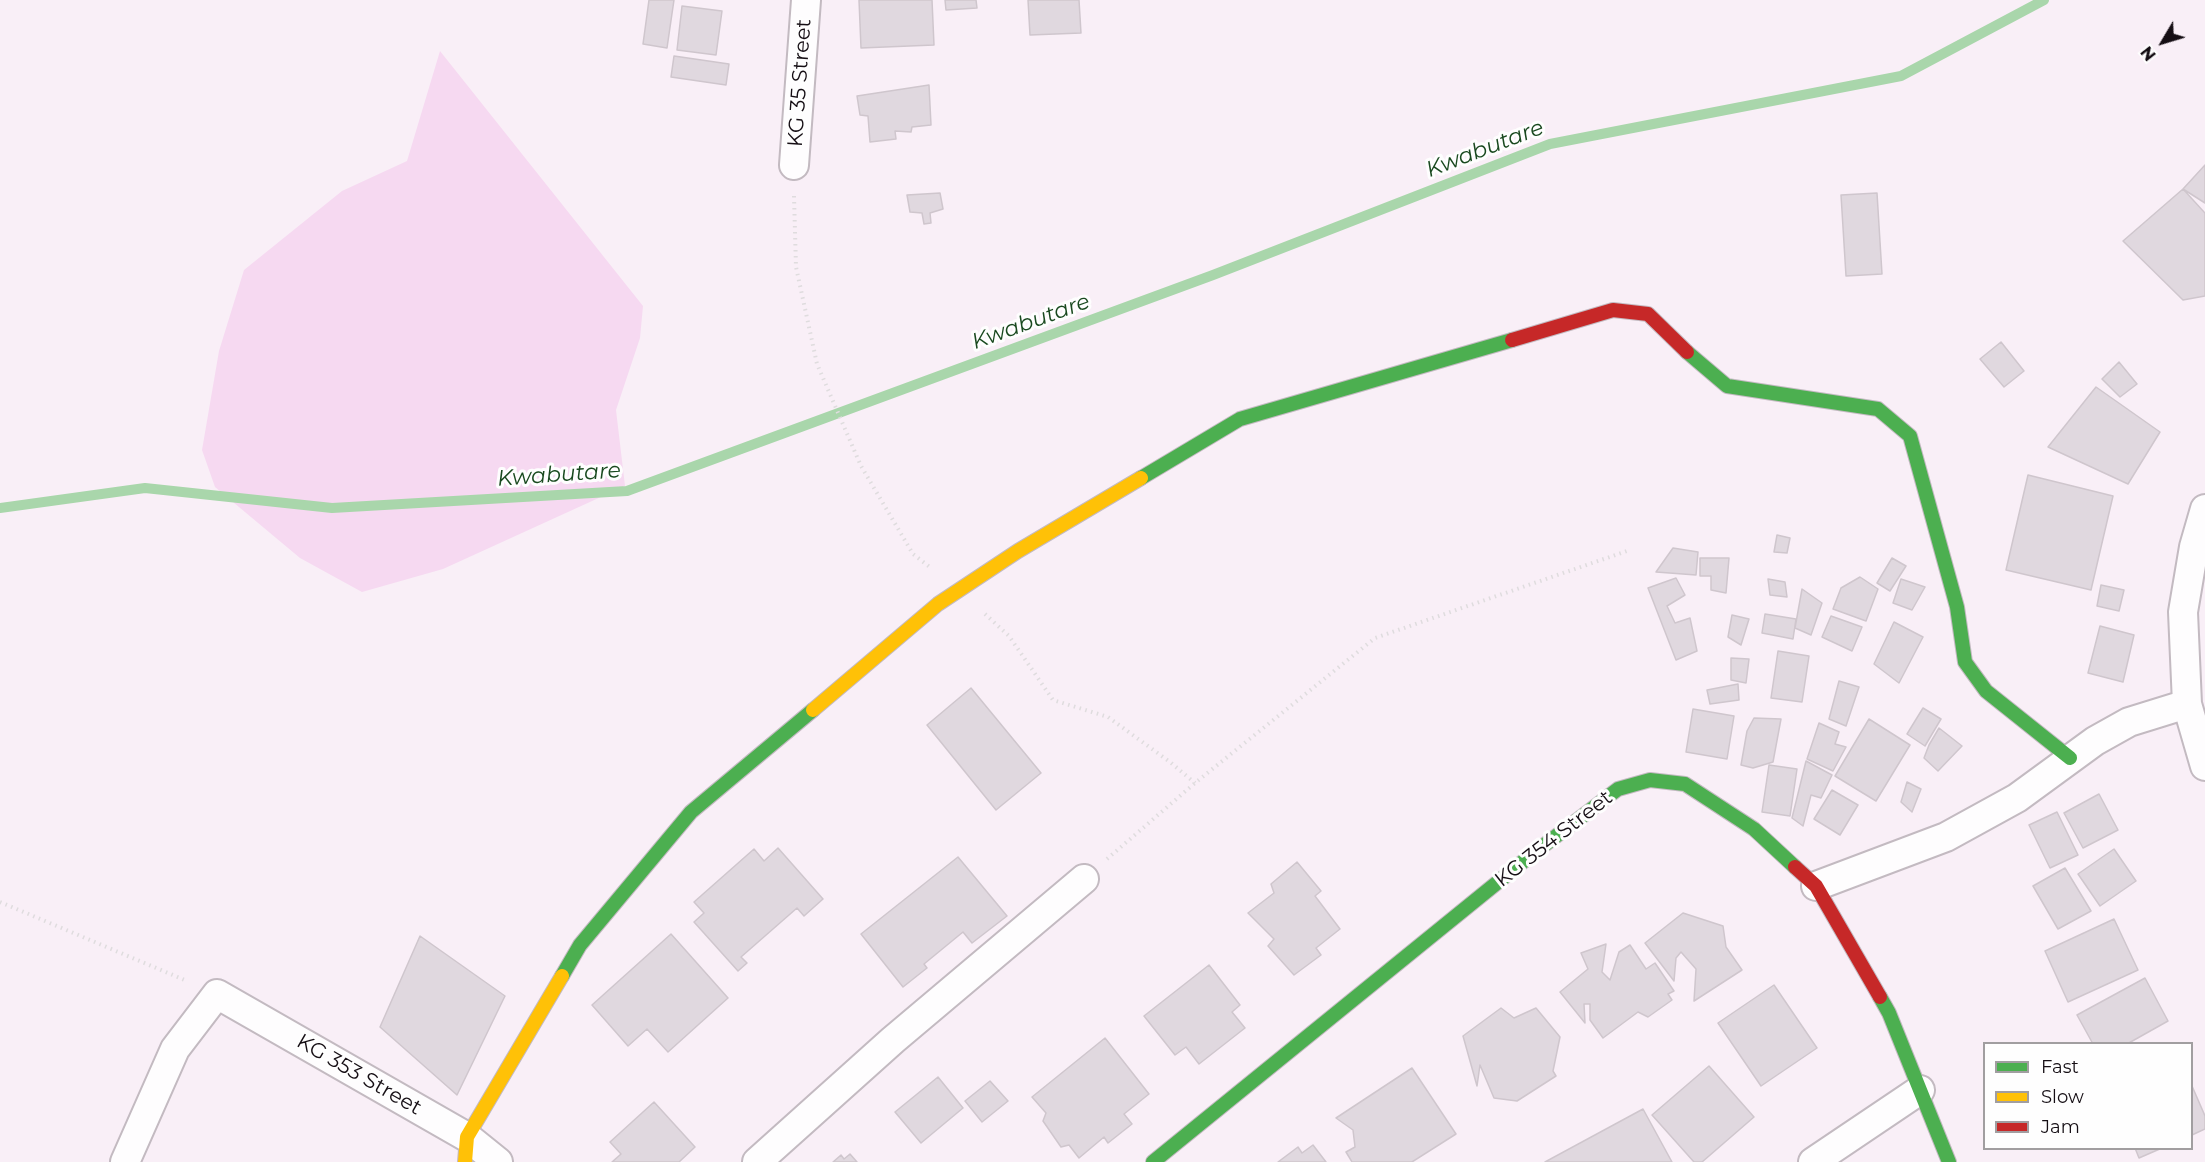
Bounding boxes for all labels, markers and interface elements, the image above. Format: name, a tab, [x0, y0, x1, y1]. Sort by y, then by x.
north arrow	[2133, 12, 2193, 72]
street label: KG 35 Street	[783, 18, 817, 148]
text: N	[2137, 42, 2160, 64]
water label: Kwabutare	[1423, 115, 1547, 183]
water label: Kwabutare	[968, 288, 1094, 356]
water label: Kwabutare	[496, 458, 622, 492]
street label: KG 354 Street	[1490, 785, 1618, 893]
street label: KG 353 Street	[292, 1029, 426, 1121]
legend	[1983, 1042, 2193, 1150]
text: Fast	[2041, 1056, 2079, 1078]
text: Slow	[2041, 1086, 2084, 1108]
text: Jam	[2041, 1116, 2080, 1138]

